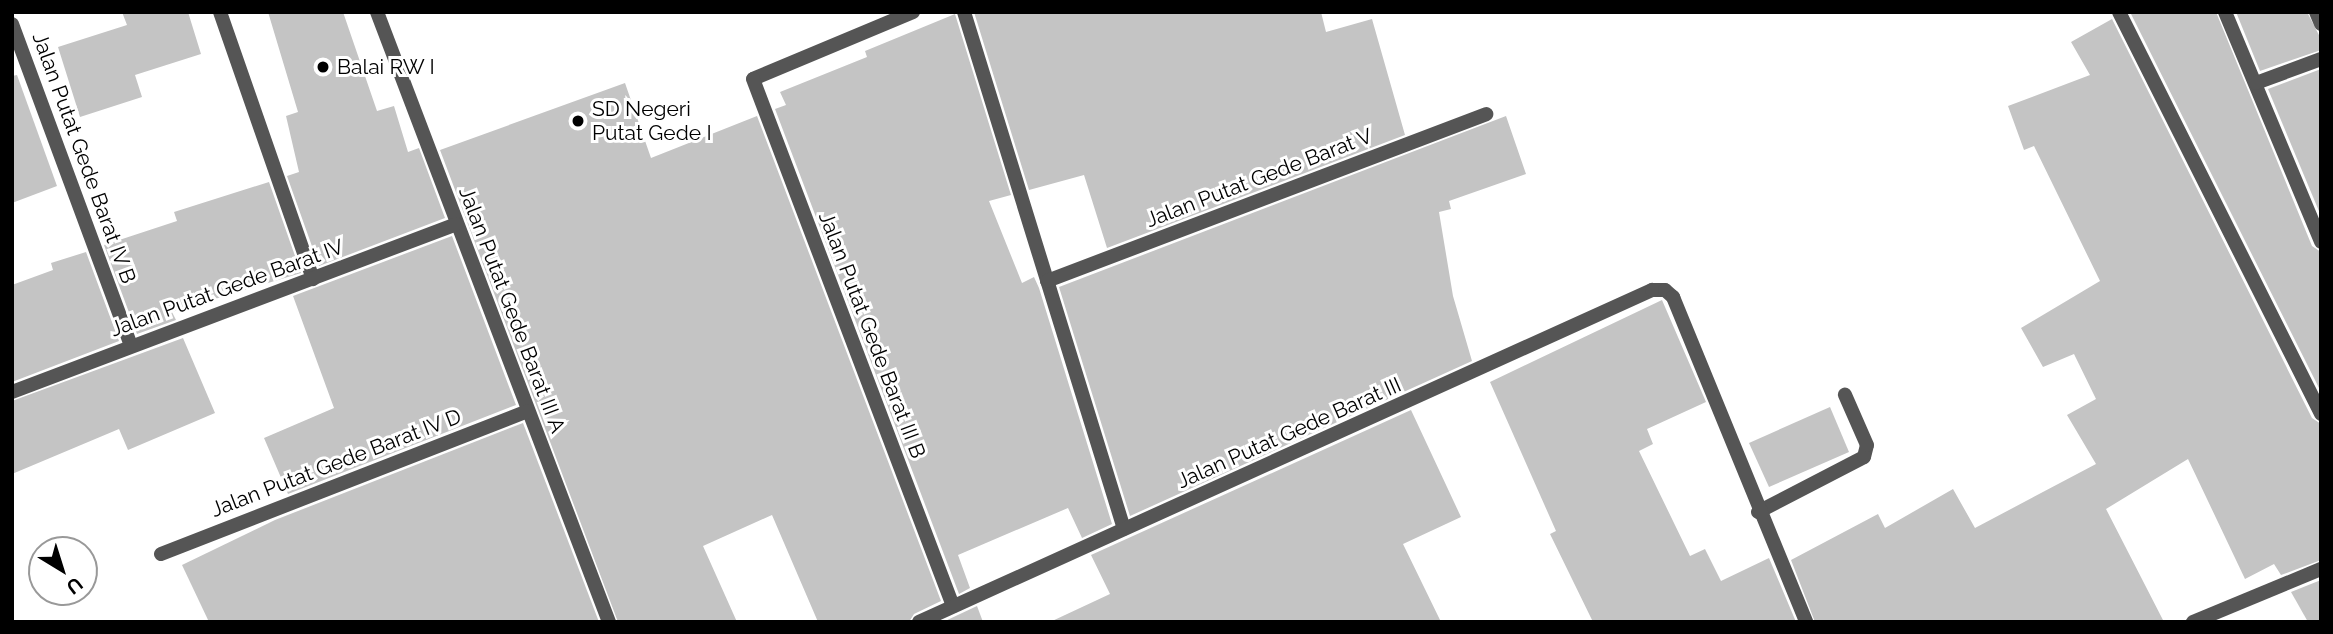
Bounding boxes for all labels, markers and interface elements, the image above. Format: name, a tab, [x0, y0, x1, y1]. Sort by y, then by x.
street label: Jalan Putat Gede Barat IV B	[27, 29, 141, 287]
place label: Balai RW I	[337, 54, 435, 80]
marker: Balai RW I	[315, 59, 331, 75]
place label: SD Negeri Putat Gede I	[592, 96, 712, 146]
marker: SD Negeri Putat Gede I	[570, 113, 586, 129]
street label: Jalan Putat Gede Barat V	[1142, 123, 1376, 233]
street label: Jalan Putat Gede Barat III A	[453, 183, 571, 437]
street label: Jalan Putat Gede Barat III B	[813, 208, 931, 462]
street label: Jalan Putat Gede Barat IV	[107, 234, 347, 342]
street label: Jalan Putat Gede Barat III	[1173, 372, 1405, 494]
street label: Jalan Putat Gede Barat IV D	[207, 403, 465, 523]
north arrow	[28, 536, 98, 606]
text: U	[62, 573, 87, 599]

